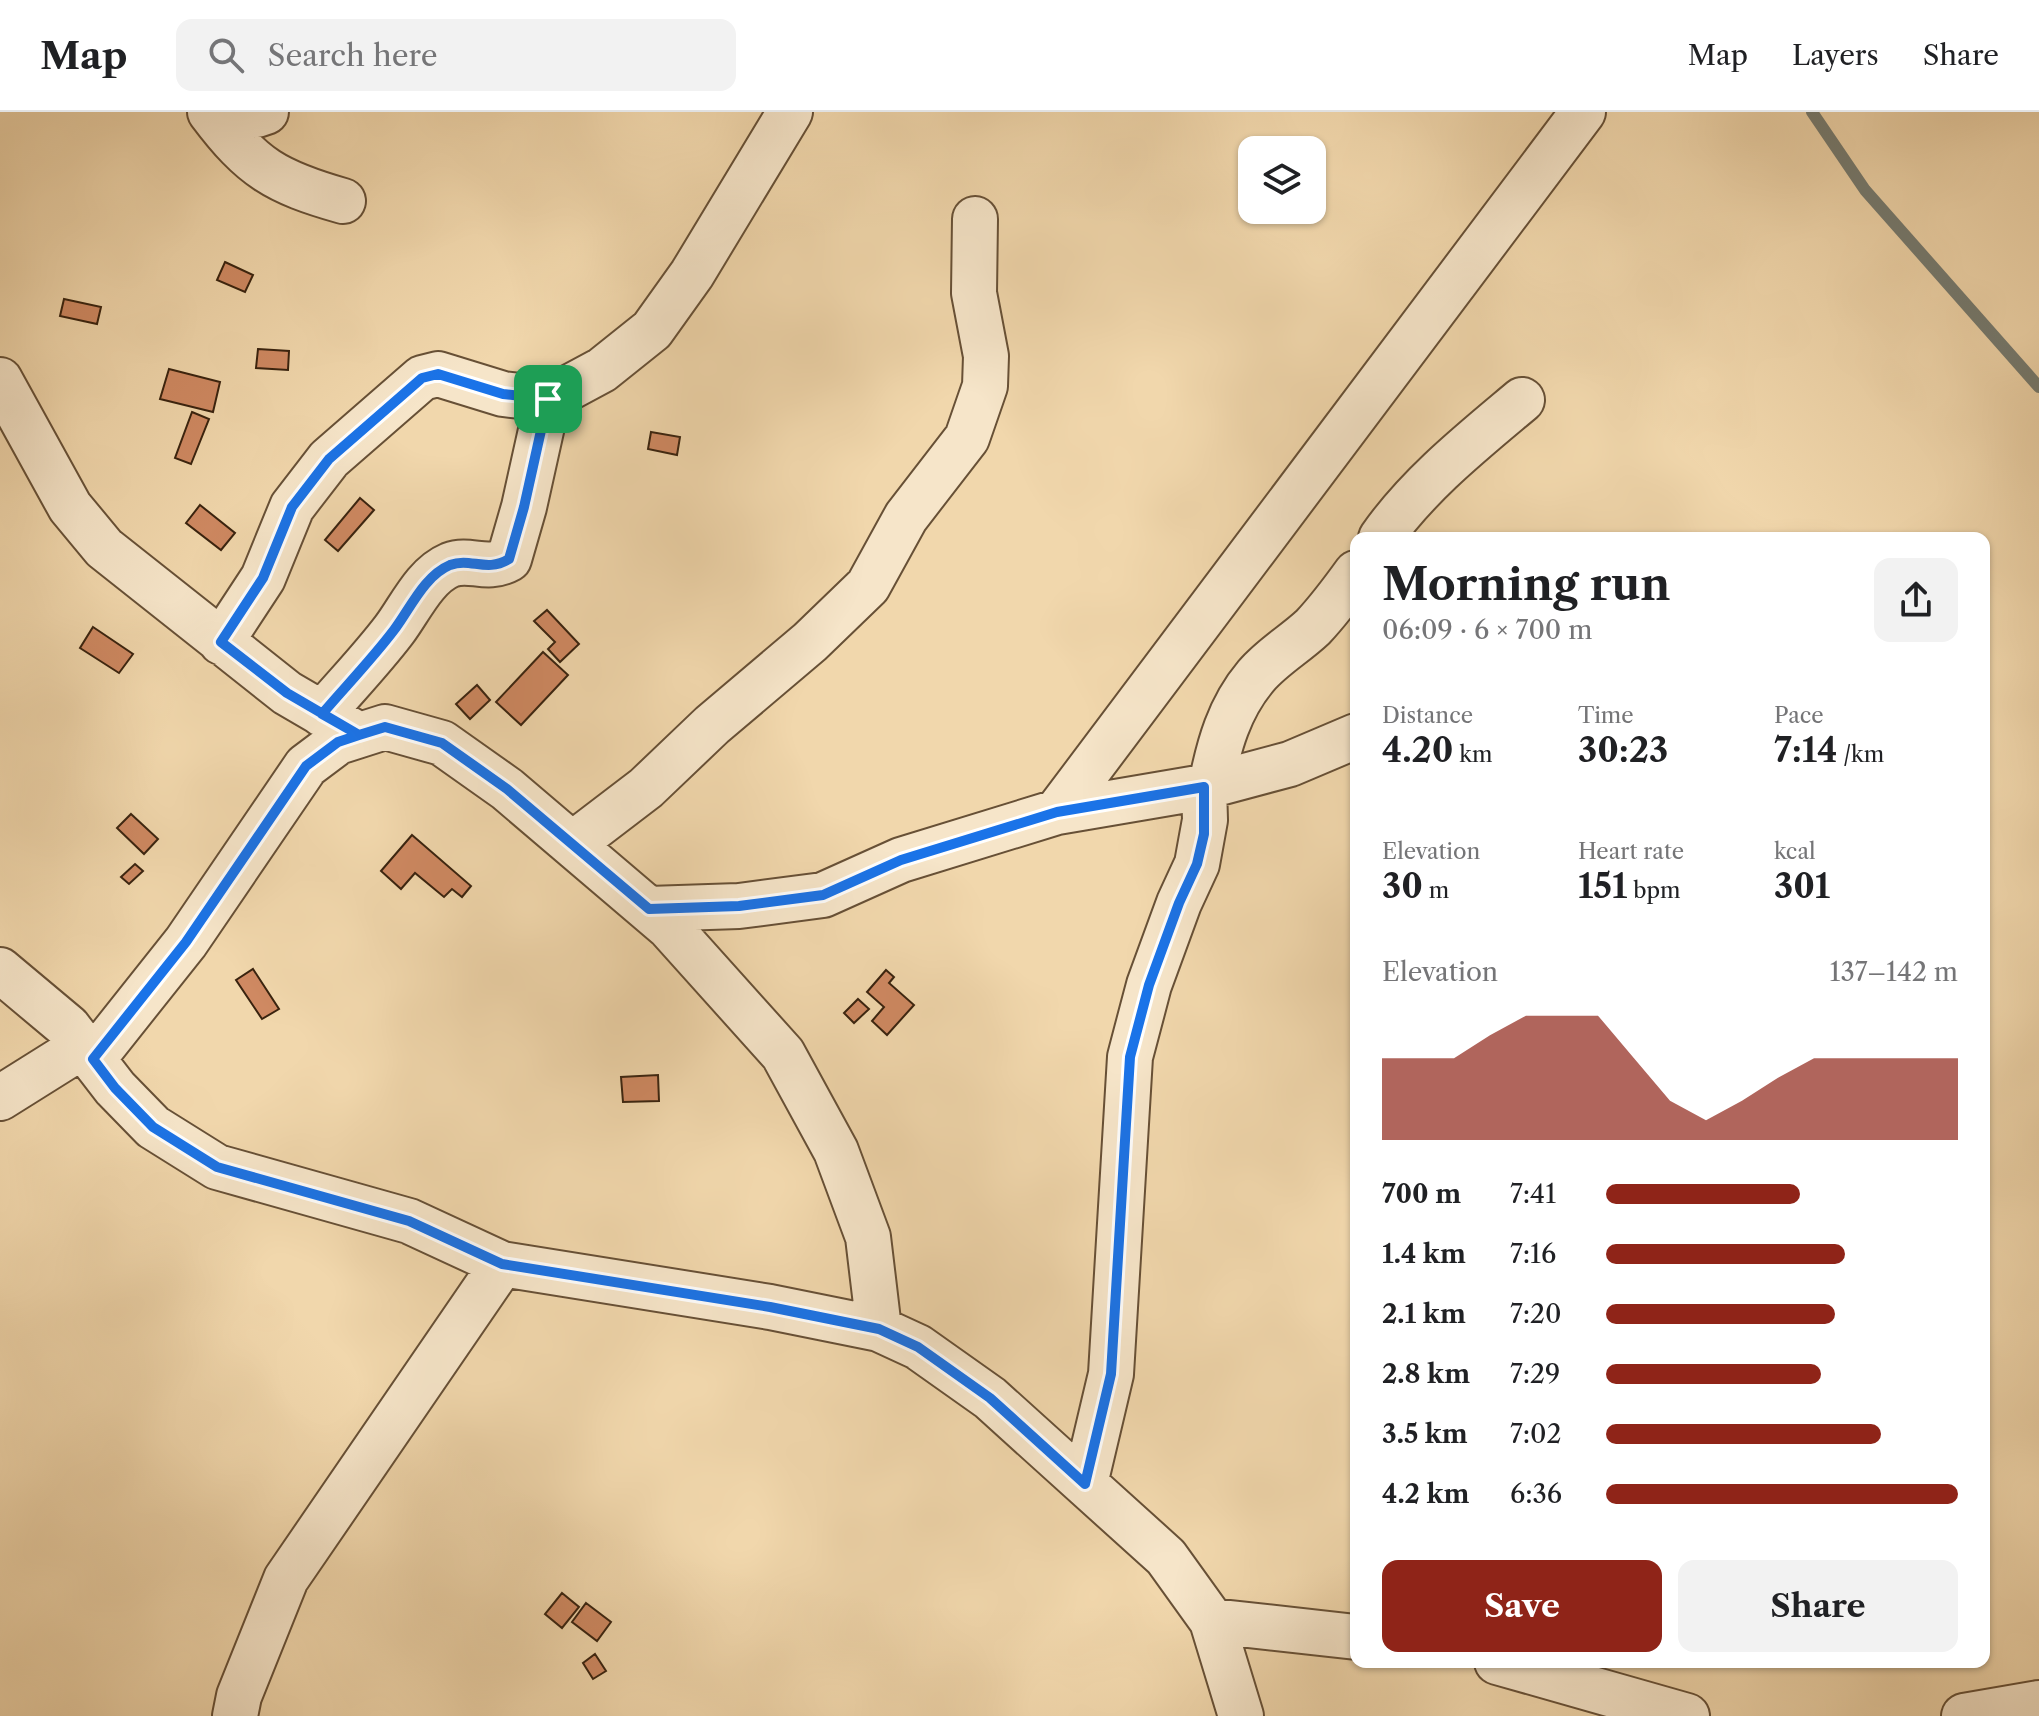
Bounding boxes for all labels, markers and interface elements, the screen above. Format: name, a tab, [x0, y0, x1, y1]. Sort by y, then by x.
search box	[176, 19, 736, 91]
text: Map	[40, 32, 128, 79]
icon: search	[204, 33, 248, 77]
text: Search here	[268, 37, 438, 74]
text: Map	[1688, 38, 1748, 72]
text: Layers	[1792, 38, 1879, 72]
text: Share	[1923, 38, 1999, 72]
map controls	[1238, 136, 1326, 224]
button: layers	[1238, 136, 1326, 224]
pin	[514, 365, 582, 433]
icon: arrive	[526, 377, 570, 421]
text: Morning run	[1382, 557, 1671, 611]
button: share	[1874, 558, 1958, 642]
text: 06:09 · 6 × 700 m	[1382, 614, 1592, 646]
text: Distance	[1382, 702, 1473, 729]
text: Time	[1578, 702, 1634, 729]
text: Pace	[1774, 702, 1824, 729]
text: 4.20	[1382, 729, 1453, 771]
text: 30:23	[1578, 729, 1668, 771]
text: 7:14	[1774, 729, 1837, 771]
text: km	[1453, 741, 1492, 768]
text: /km	[1837, 741, 1884, 768]
text: Elevation	[1382, 838, 1480, 865]
text: Heart rate	[1578, 838, 1684, 865]
text: kcal	[1774, 838, 1816, 865]
text: 30	[1382, 865, 1423, 907]
text: 151	[1578, 865, 1627, 907]
text: 301	[1774, 865, 1830, 907]
text: m	[1423, 877, 1449, 904]
text: bpm	[1627, 877, 1681, 904]
text: Elevation	[1382, 956, 1498, 988]
text: 137–142 m	[1829, 956, 1958, 988]
text: 700 m	[1382, 1178, 1461, 1210]
text: 7:41	[1510, 1178, 1556, 1210]
text: 1.4 km	[1382, 1238, 1466, 1270]
text: 7:16	[1510, 1238, 1556, 1270]
text: 2.1 km	[1382, 1298, 1466, 1330]
text: 7:20	[1510, 1298, 1562, 1330]
text: 2.8 km	[1382, 1358, 1470, 1390]
text: 7:29	[1510, 1358, 1560, 1390]
text: 3.5 km	[1382, 1418, 1468, 1450]
text: 7:02	[1510, 1418, 1562, 1450]
text: 4.2 km	[1382, 1478, 1470, 1510]
text: 6:36	[1510, 1478, 1562, 1510]
button: Save	[1382, 1560, 1662, 1652]
button: Share	[1678, 1560, 1958, 1652]

